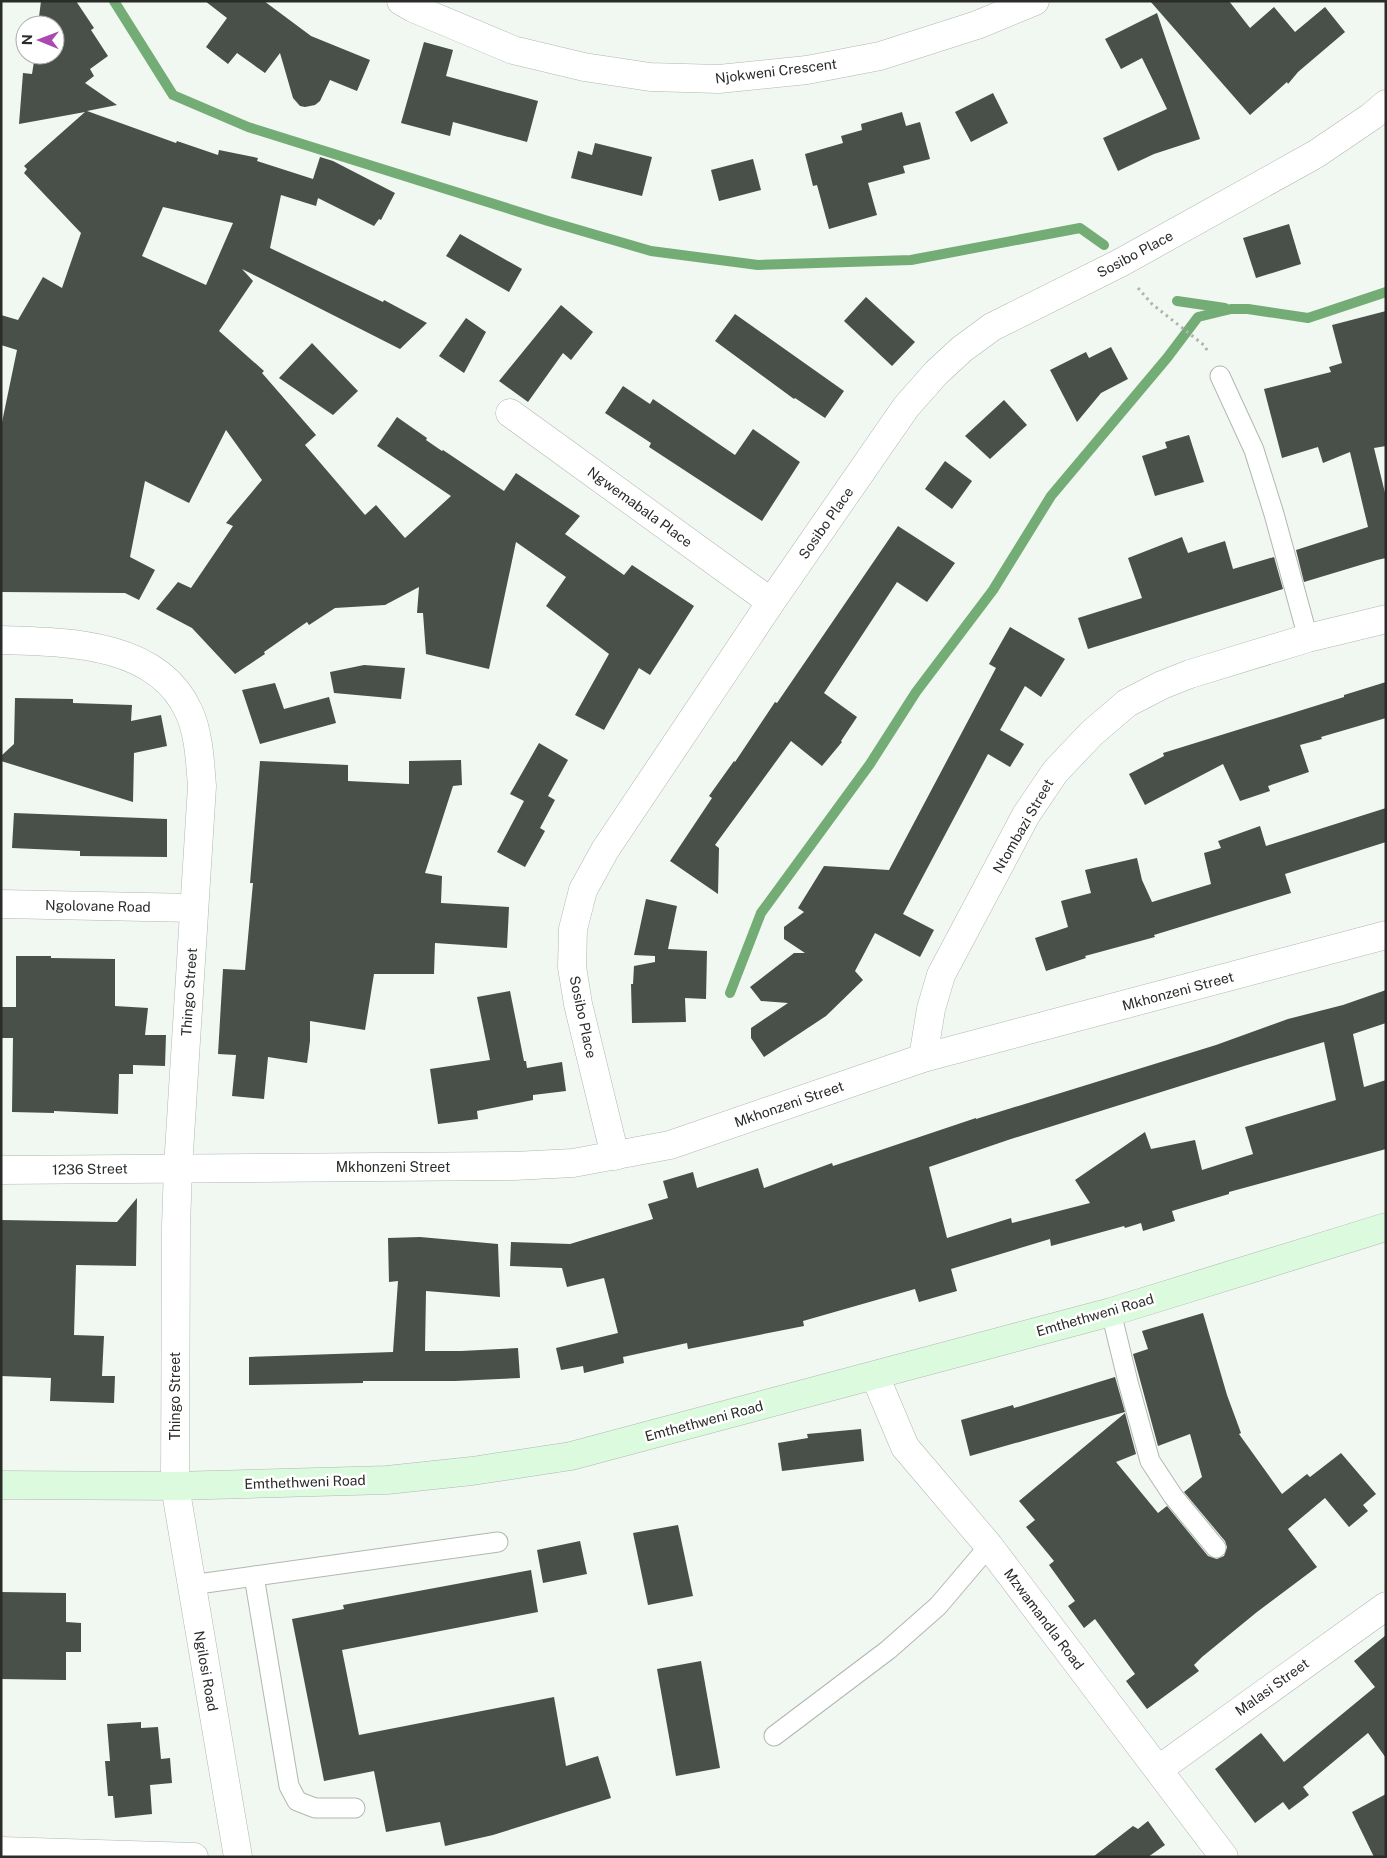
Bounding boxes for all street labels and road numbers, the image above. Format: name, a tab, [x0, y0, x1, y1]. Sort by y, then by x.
street label: Njokweni Crescent	[714, 56, 838, 86]
street label: Sosibo Place	[1094, 227, 1176, 281]
street label: Ngwemabala Place	[585, 464, 695, 550]
street label: Sosibo Place	[795, 484, 857, 562]
street label: Ntombazi Street	[990, 776, 1056, 876]
street label: Ngolovane Road	[45, 897, 151, 915]
street label: Thingo Street	[178, 947, 200, 1037]
street label: Mkhonzeni Street	[1121, 968, 1235, 1014]
street label: Sosibo Place	[566, 974, 600, 1060]
street label: Mkhonzeni Street	[732, 1078, 846, 1130]
street label: Mkhonzeni Street	[336, 1159, 450, 1175]
street label: 1236 Street	[52, 1160, 128, 1178]
street label: Emthethweni Road	[1034, 1291, 1156, 1339]
street label: Thingo Street	[167, 1352, 183, 1440]
street label: Emthethweni Road	[643, 1398, 765, 1444]
street label: Emthethweni Road	[244, 1472, 366, 1492]
street label: Mzwamandla Road	[1001, 1565, 1087, 1673]
street label: Ngilosi Road	[191, 1629, 221, 1713]
street label: Malasi Street	[1232, 1655, 1312, 1719]

